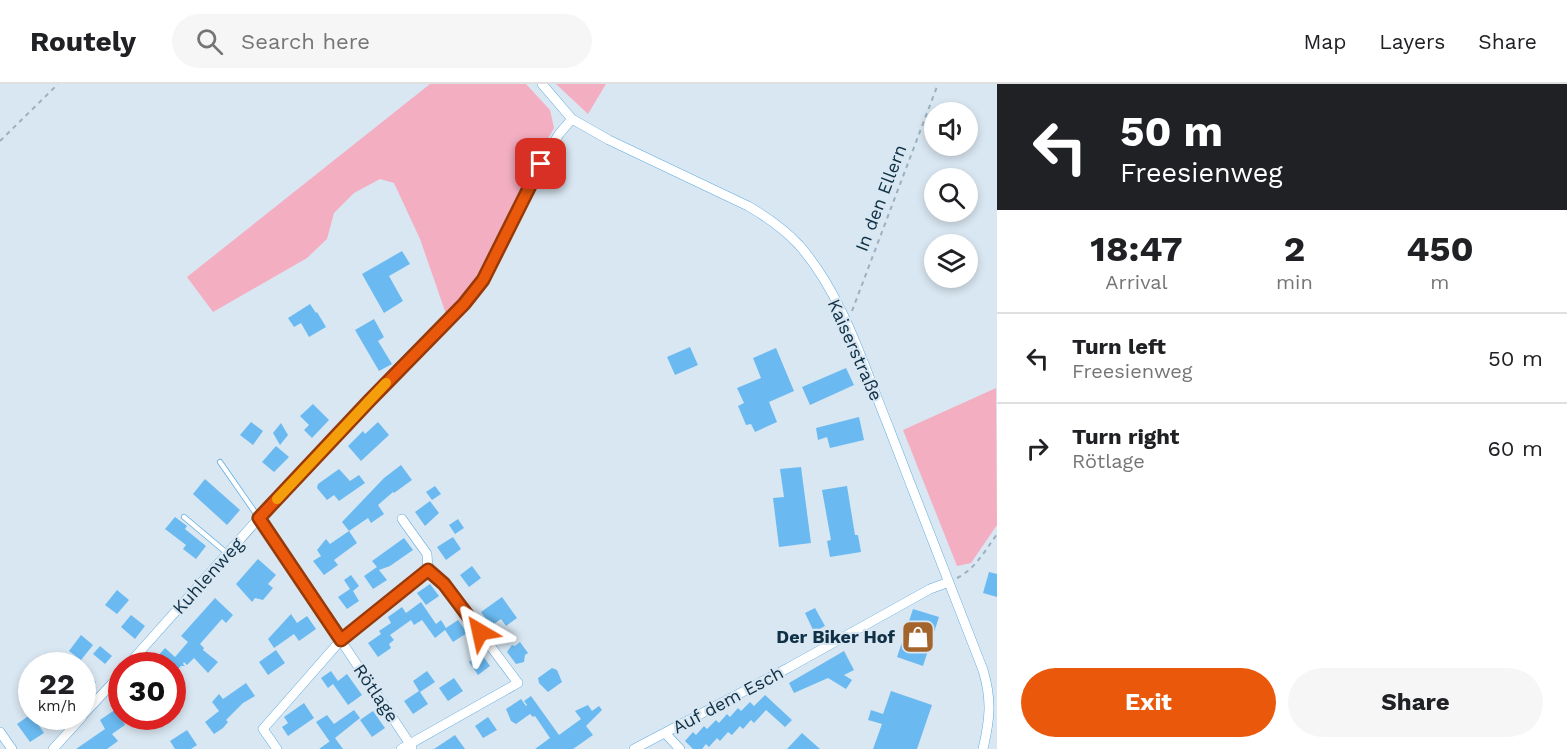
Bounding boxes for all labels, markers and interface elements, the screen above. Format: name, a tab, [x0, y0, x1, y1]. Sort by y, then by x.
search box	[172, 14, 592, 68]
text: Routely	[30, 25, 136, 58]
icon: search	[193, 25, 226, 58]
text: Search here	[241, 29, 370, 54]
text: Map	[1303, 29, 1346, 54]
text: Layers	[1379, 29, 1445, 54]
text: Share	[1478, 29, 1537, 54]
map controls	[924, 102, 978, 288]
button: sound	[924, 102, 978, 156]
text: 50 m	[1120, 107, 1223, 156]
icon: left	[1021, 108, 1099, 186]
pin	[515, 138, 566, 189]
street label: In den Ellern	[851, 141, 911, 254]
icon: arrive	[524, 147, 557, 180]
text: Freesienweg	[1120, 157, 1283, 189]
button: search	[924, 168, 978, 222]
text: 18:47	[1090, 228, 1183, 270]
text: 2	[1284, 228, 1305, 270]
text: 450	[1406, 228, 1474, 270]
button: layers	[924, 234, 978, 288]
text: Arrival	[1105, 270, 1168, 294]
text: min	[1276, 270, 1313, 294]
text: m	[1430, 270, 1449, 294]
street label: Kaiserstraße	[824, 296, 887, 404]
text: Turn left	[1072, 334, 1166, 359]
icon: left	[1021, 342, 1054, 375]
text: 50 m	[1488, 346, 1543, 371]
text: Freesienweg	[1072, 359, 1193, 383]
text: Turn right	[1072, 424, 1179, 449]
icon: right	[1021, 432, 1054, 465]
text: 60 m	[1487, 436, 1543, 461]
text: Rötlage	[1072, 449, 1145, 473]
street label: Kuhlenweg	[168, 533, 248, 618]
position arrow	[448, 600, 512, 664]
shop icon: Der Biker Hof	[900, 619, 936, 655]
place label: Der Biker Hof	[776, 626, 896, 647]
speed limit sign: 30	[108, 652, 186, 730]
street label: Rötlage	[349, 660, 403, 726]
street label: Auf dem Esch	[669, 662, 787, 738]
text: 22	[39, 666, 75, 701]
button: Exit	[1021, 668, 1276, 737]
button: Share	[1288, 668, 1543, 737]
text: km/h	[38, 697, 76, 715]

